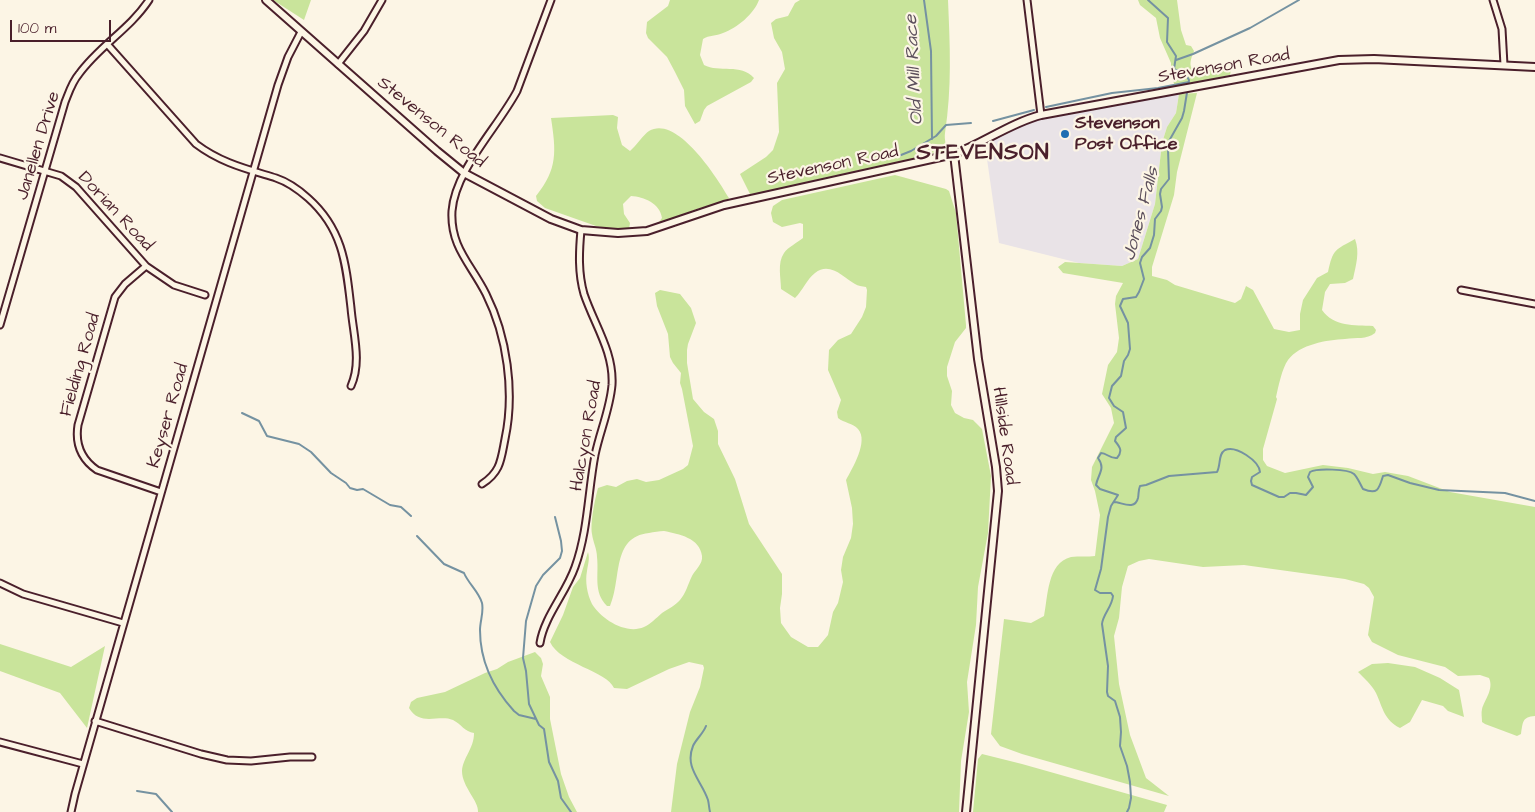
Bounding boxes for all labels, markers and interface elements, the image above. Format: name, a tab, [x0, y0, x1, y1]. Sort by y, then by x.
scale bar	[12, 10, 114, 42]
water label: Old Mill Race	[901, 14, 929, 126]
text: 100 m	[18, 18, 57, 39]
street label: Stevenson Road	[1156, 45, 1292, 89]
street label: Stevenson Road	[372, 73, 490, 173]
street label: Janellen Drive	[12, 89, 66, 203]
place label: Stevenson Post Office	[1075, 113, 1177, 156]
marker: Stevenson Post Office	[1059, 128, 1071, 140]
district label: STEVENSON	[915, 141, 1051, 167]
street label: Stevenson Road	[766, 142, 900, 190]
water label: Jones Falls	[1119, 165, 1165, 263]
street label: Dorian Road	[73, 168, 157, 256]
street label: Fielding Road	[56, 311, 106, 419]
street label: Keyser Road	[144, 361, 194, 471]
street label: Halcyon Road	[567, 379, 607, 493]
street label: Hillside Road	[986, 386, 1022, 486]

